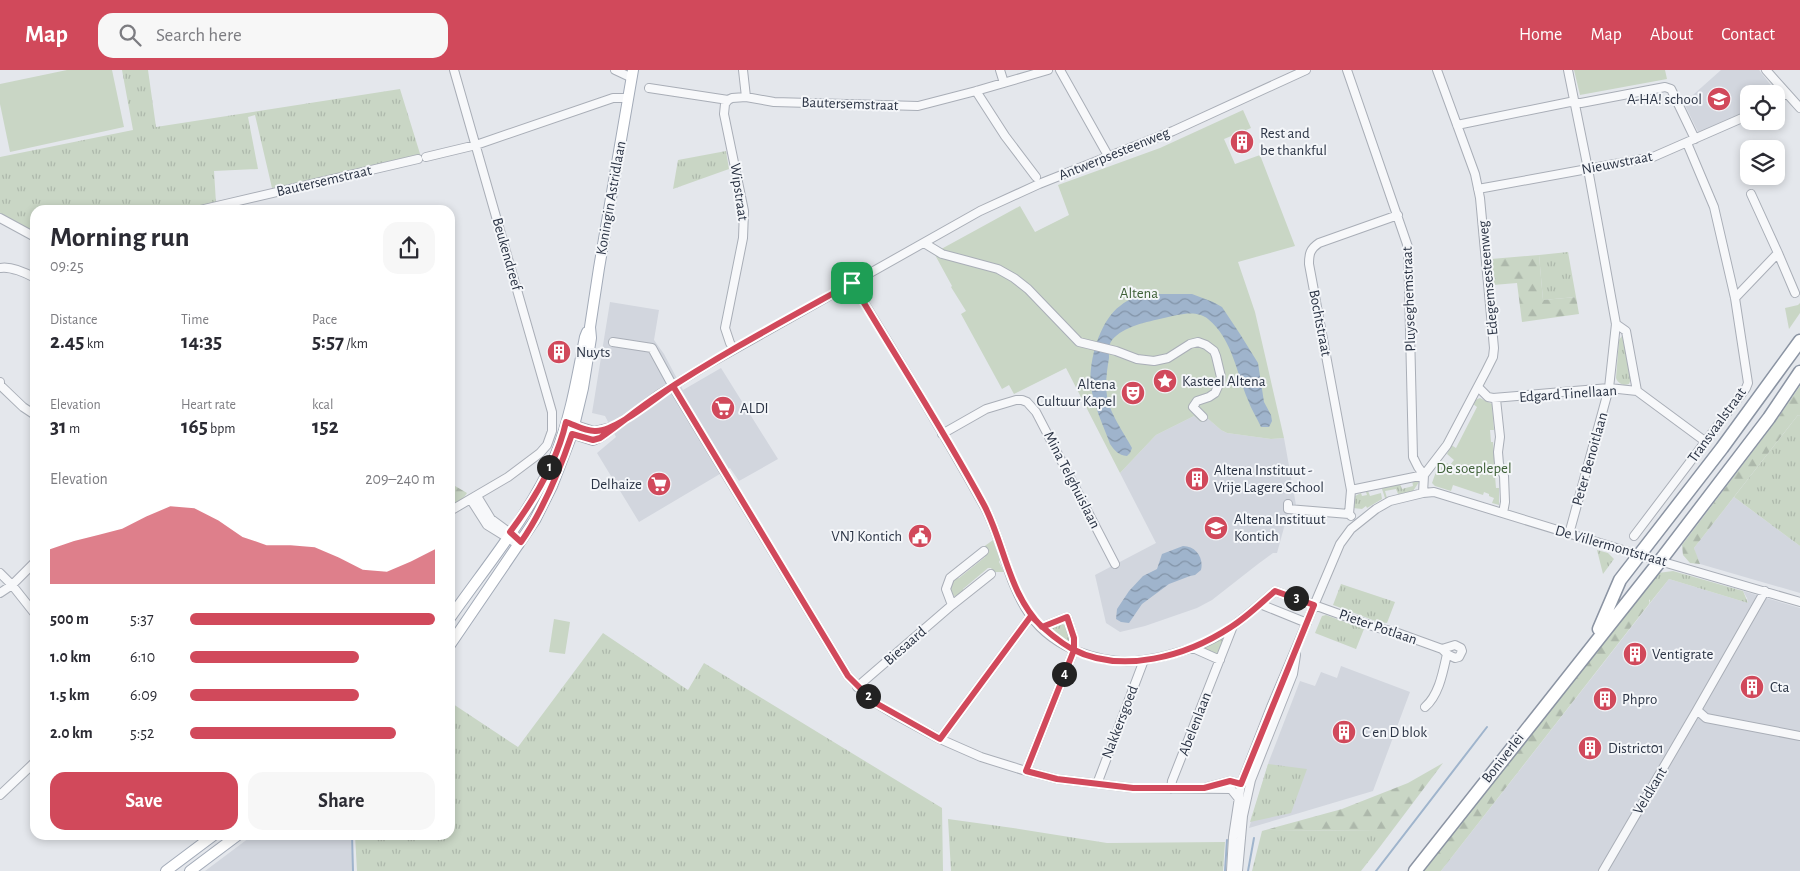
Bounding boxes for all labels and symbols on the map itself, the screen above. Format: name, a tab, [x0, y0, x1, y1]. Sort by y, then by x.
school or university icon: A-HA! school	[1706, 86, 1732, 112]
place label: A-HA! school	[1627, 92, 1702, 107]
street label: Bautersemstraat	[801, 95, 899, 113]
street label: Antwerpsesteenweg	[1056, 125, 1172, 183]
place label: Rest and be thankful	[1260, 126, 1327, 158]
building icon: Rest and be thankful	[1229, 129, 1255, 155]
street label: Koningin Astridlaan	[594, 140, 628, 256]
street label: Nieuwstraat	[1580, 149, 1654, 177]
street label: Wipstraat	[728, 162, 751, 222]
street label: Bautersemstraat	[275, 163, 373, 199]
street label: Beukendreef	[489, 216, 525, 293]
street label: Edegemsesteenweg	[1475, 219, 1501, 336]
street label: Pluyseghemstraat	[1400, 246, 1418, 352]
pin	[831, 262, 873, 304]
park label: Altena	[1120, 286, 1158, 301]
street label: Bochtstraat	[1306, 289, 1334, 358]
building icon: Nuyts	[546, 339, 572, 365]
place label: Nuyts	[576, 345, 610, 360]
place icon: Kasteel Altena	[1152, 368, 1178, 394]
place label: Kasteel Altena	[1182, 374, 1266, 389]
place label: Altena Cultuur Kapel	[1037, 377, 1116, 409]
theatre icon: Altena Cultuur Kapel	[1120, 380, 1146, 406]
street label: Edgard Tinellaan	[1519, 383, 1617, 405]
street label: Transvaalstraat	[1685, 385, 1749, 465]
supermarket icon: ALDI	[710, 395, 736, 421]
place label: ALDI	[740, 401, 769, 416]
street label: Peter Benoitlaan	[1570, 411, 1610, 507]
street label: Mina Telghuislaan	[1041, 429, 1103, 531]
pin: 1	[536, 454, 562, 480]
park label: De soeplepel	[1436, 461, 1512, 476]
place label: Altena Instituut - Vrije Lagere School	[1214, 463, 1324, 495]
building icon: Altena Instituut - Vrije Lagere School	[1184, 466, 1210, 492]
supermarket icon: Delhaize	[646, 471, 672, 497]
place label: Delhaize	[590, 477, 642, 492]
place label: Altena Instituut Kontich	[1234, 512, 1326, 544]
school or university icon: Altena Instituut Kontich	[1203, 515, 1229, 541]
public building icon: VNJ Kontich	[907, 523, 933, 549]
street label: De Villermontstraat	[1553, 523, 1669, 569]
place label: VNJ Kontich	[831, 529, 902, 544]
pin: 3	[1284, 586, 1308, 610]
street label: Pieter Potlaan	[1337, 607, 1419, 647]
street label: Biesaard	[881, 624, 929, 668]
building icon: Ventigrate	[1622, 641, 1648, 667]
place label: Ventigrate	[1652, 647, 1713, 662]
pin: 4	[1052, 662, 1076, 686]
building icon: Cta	[1739, 674, 1765, 700]
place label: Cta	[1770, 680, 1789, 695]
street label: Nakkersgoed	[1099, 683, 1141, 761]
pin: 2	[856, 684, 880, 708]
building icon: Phpro	[1592, 686, 1618, 712]
street label: Abelenlaan	[1176, 690, 1214, 758]
place label: Phpro	[1622, 692, 1657, 707]
building icon: C en D blok	[1331, 719, 1357, 745]
place label: C en D blok	[1362, 725, 1427, 740]
street label: Boniverlei	[1479, 730, 1527, 786]
building icon: District01	[1577, 735, 1603, 761]
place label: District01	[1608, 741, 1664, 756]
street label: Veldkant	[1630, 765, 1670, 817]

